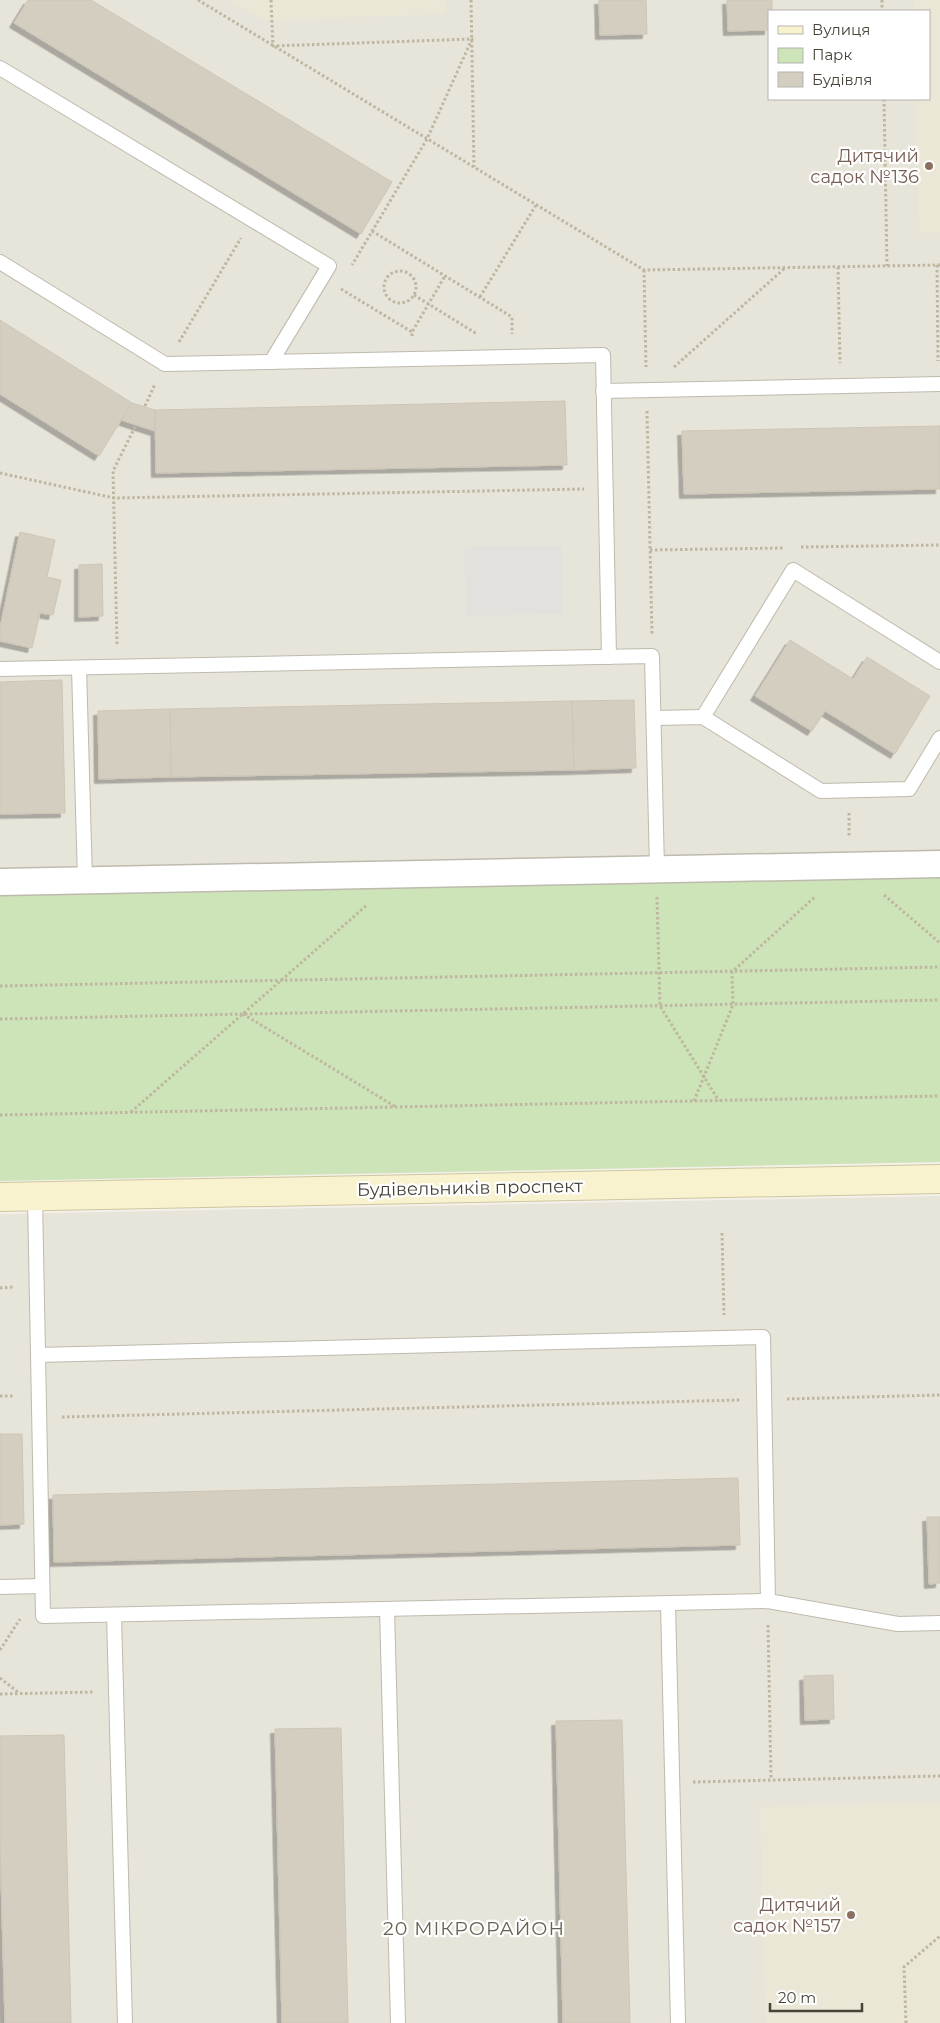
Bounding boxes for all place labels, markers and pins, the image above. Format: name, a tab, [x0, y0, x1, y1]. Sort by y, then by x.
place label: Дитячий садок №136	[810, 145, 919, 188]
marker: Дитячий садок №136	[923, 160, 935, 172]
place label: Дитячий садок №157	[733, 1894, 841, 1937]
marker: Дитячий садок №157	[845, 1909, 857, 1921]

